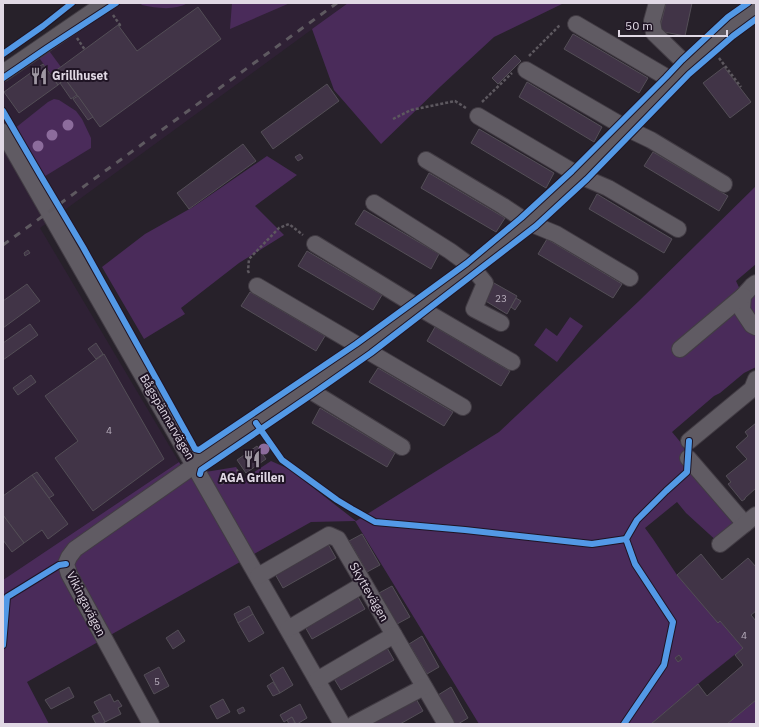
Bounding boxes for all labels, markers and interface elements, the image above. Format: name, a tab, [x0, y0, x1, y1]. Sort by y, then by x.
scale bar	[619, 12, 727, 38]
text: 50 m	[625, 18, 653, 33]
restaurant icon: Grillhuset	[29, 66, 49, 86]
place label: Grillhuset	[52, 68, 108, 83]
house number: 23	[495, 292, 507, 305]
street label: Bågspännarvägen	[137, 371, 198, 462]
house number: 4	[106, 424, 112, 437]
restaurant icon: AGA Grillen	[242, 449, 262, 469]
place label: AGA Grillen	[219, 470, 285, 485]
street label: Skyttevägen	[346, 559, 392, 624]
street label: Vikingavägen	[64, 569, 109, 639]
house number: 4	[741, 629, 747, 642]
house number: 5	[154, 675, 160, 688]

